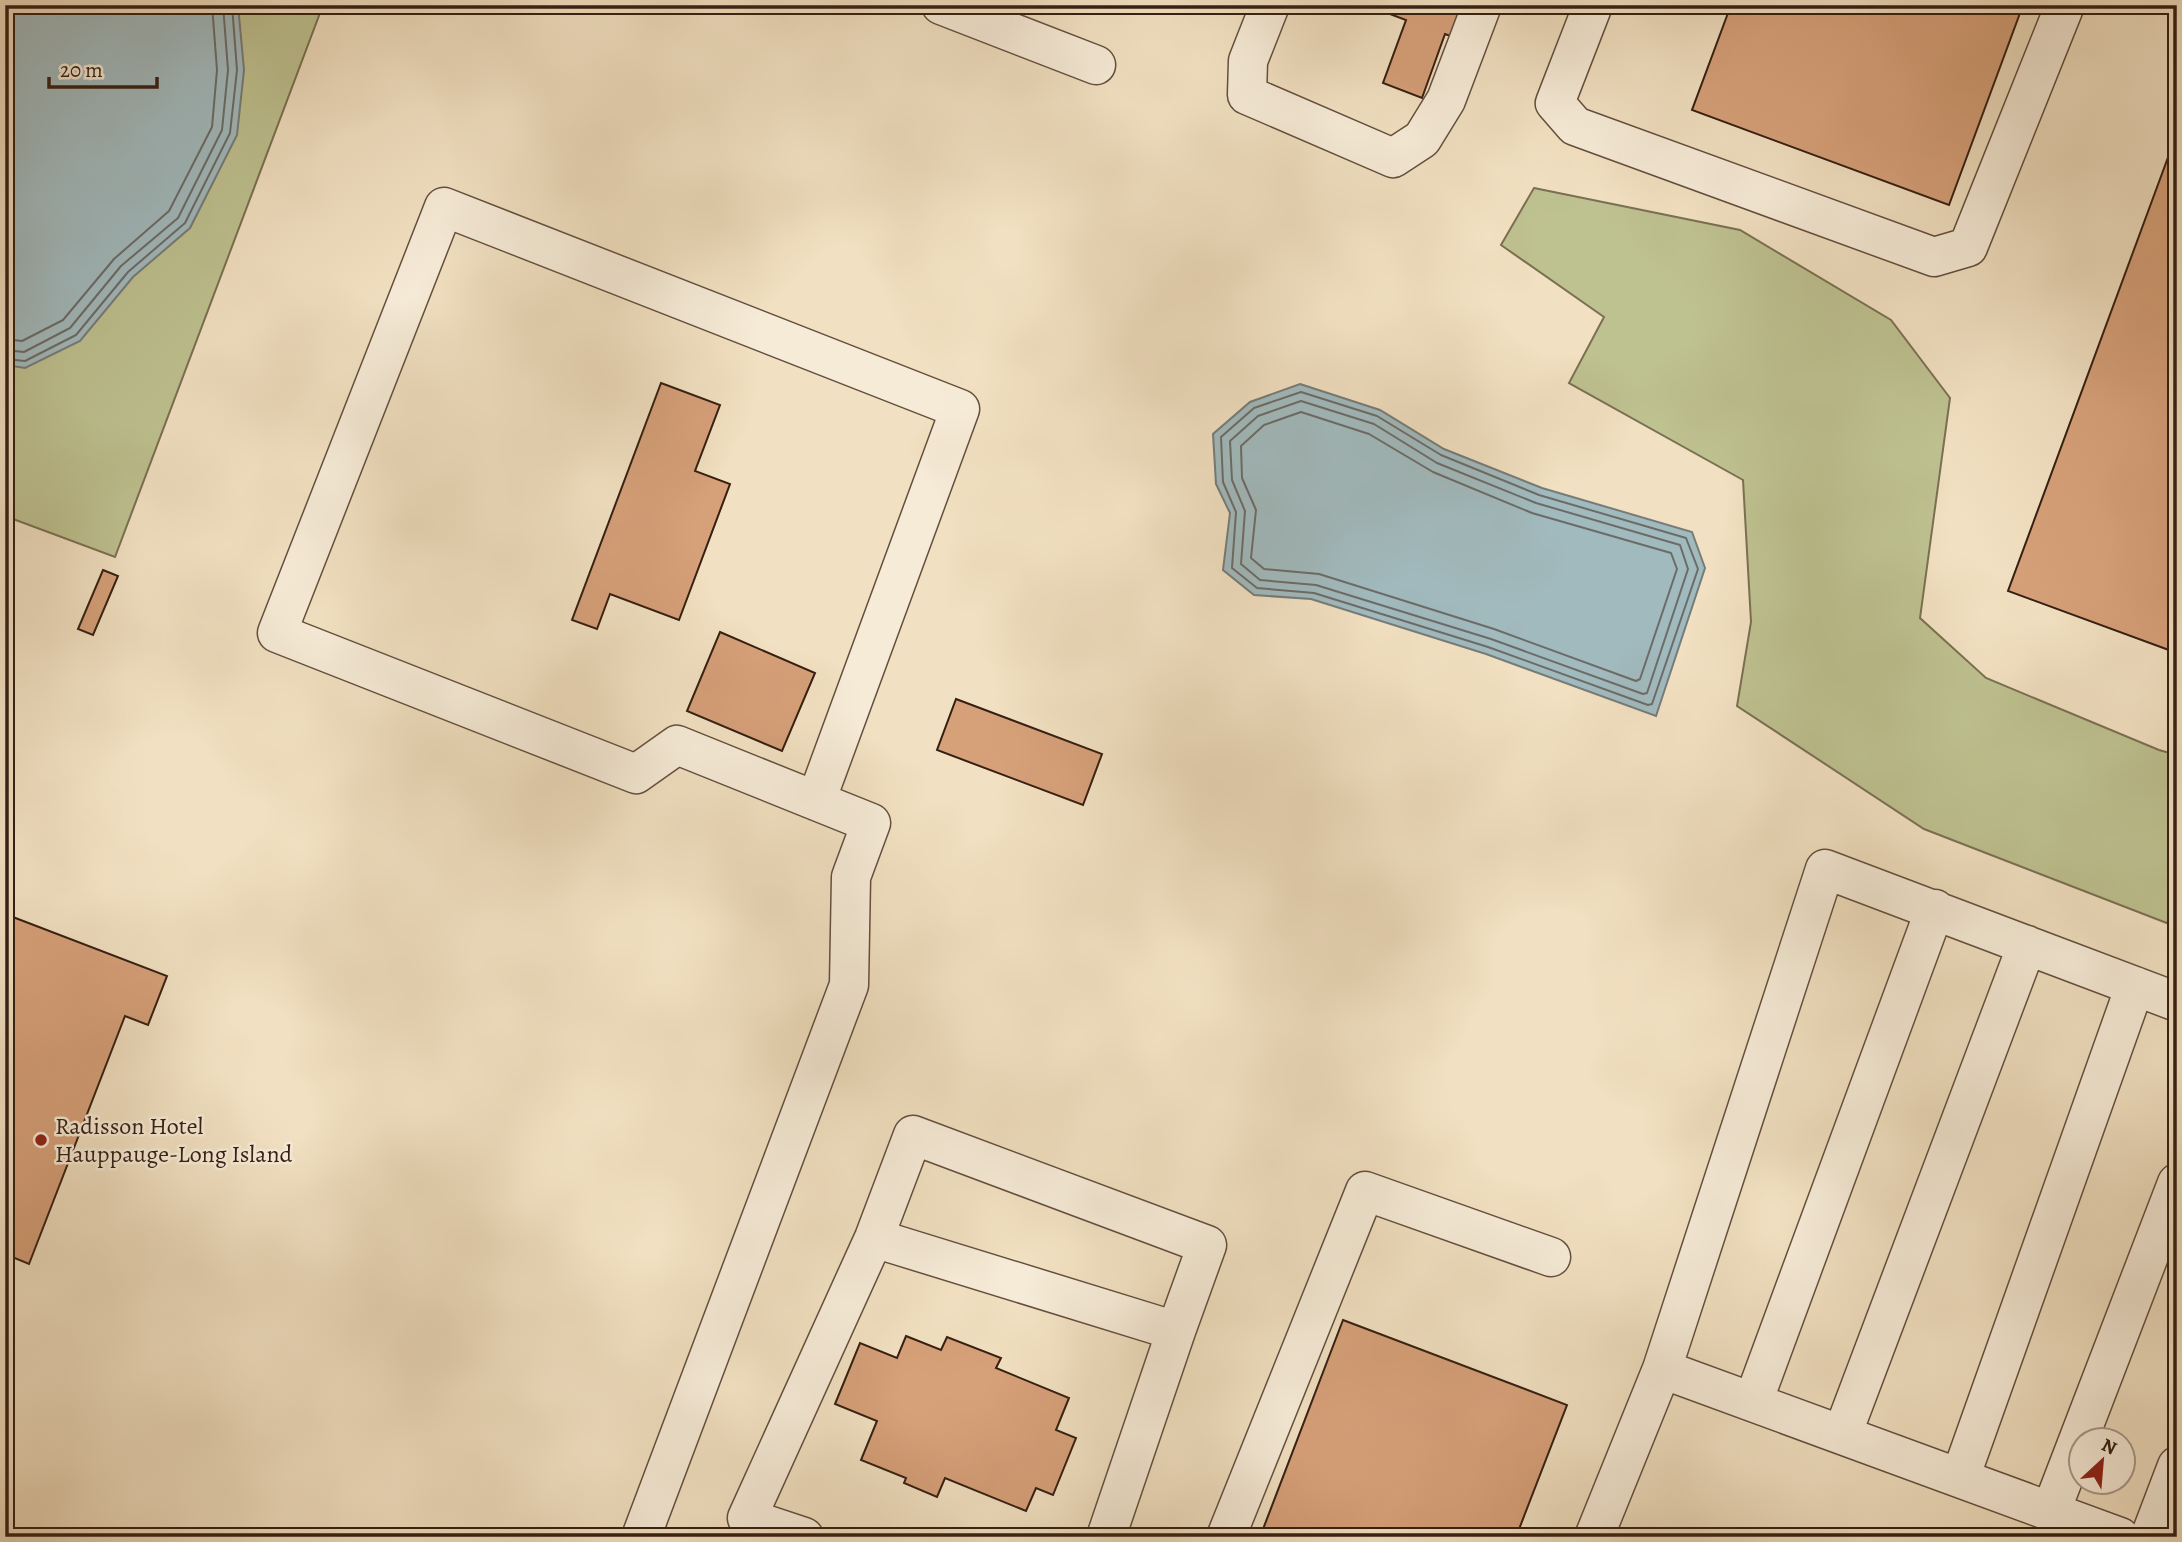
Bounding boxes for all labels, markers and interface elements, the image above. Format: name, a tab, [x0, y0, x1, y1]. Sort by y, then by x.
scale bar	[49, 46, 158, 90]
text: 20 m	[60, 56, 103, 84]
place label: Radisson Hotel Hauppauge-Long Island	[55, 1110, 293, 1170]
marker: Radisson Hotel Hauppauge-Long Island	[33, 1132, 49, 1148]
north arrow	[2066, 1426, 2136, 1496]
text: N	[2097, 1432, 2121, 1461]

